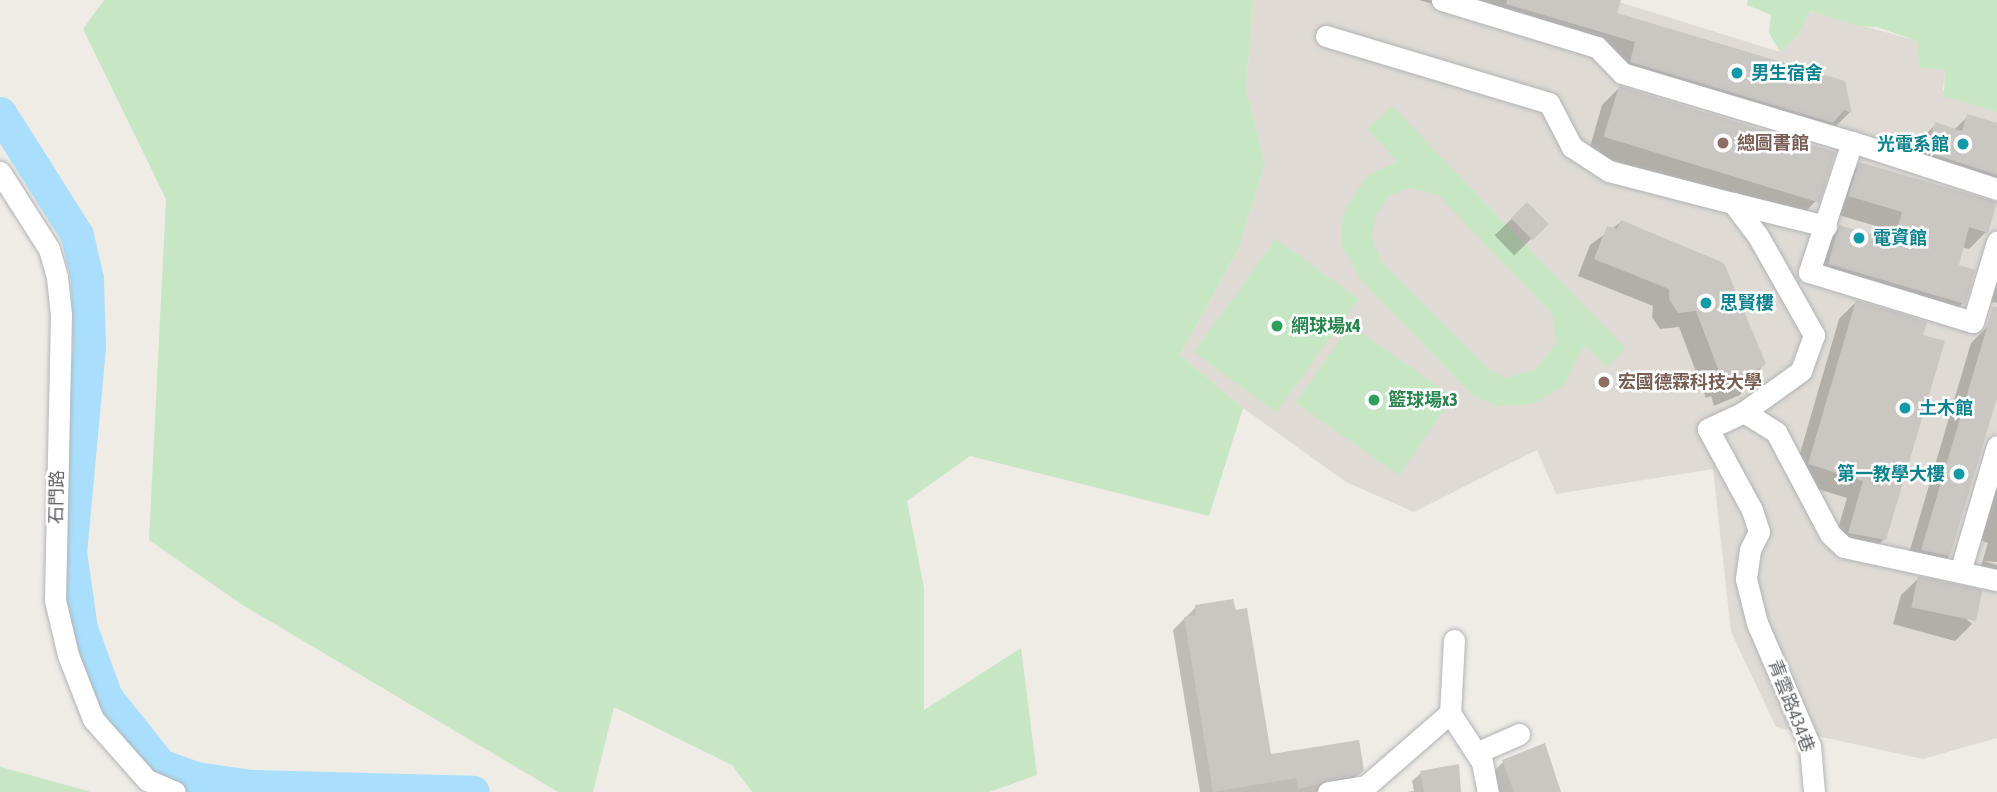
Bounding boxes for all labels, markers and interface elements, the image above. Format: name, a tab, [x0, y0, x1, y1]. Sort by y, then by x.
place label: 男生宿舍	[1751, 62, 1823, 84]
marker: 男生宿舍	[1729, 65, 1745, 81]
place label: 總圖書館	[1737, 132, 1809, 154]
place label: 光電系館	[1877, 133, 1949, 155]
marker: 總圖書館	[1715, 135, 1731, 151]
marker: 光電系館	[1955, 136, 1971, 152]
place label: 電資館	[1873, 227, 1927, 249]
marker: 電資館	[1851, 230, 1867, 246]
place label: 思賢樓	[1720, 292, 1774, 314]
marker: 思賢樓	[1698, 295, 1714, 311]
place label: 網球場x4	[1291, 315, 1361, 337]
marker: 網球場x4	[1269, 318, 1285, 334]
place label: 宏國德霖科技大學	[1618, 371, 1762, 393]
marker: 宏國德霖科技大學	[1596, 374, 1612, 390]
place label: 籃球場x3	[1388, 389, 1458, 411]
marker: 籃球場x3	[1366, 392, 1382, 408]
place label: 土木館	[1919, 397, 1973, 419]
marker: 土木館	[1897, 400, 1913, 416]
place label: 第一教學大樓	[1837, 463, 1945, 485]
marker: 第一教學大樓	[1951, 466, 1967, 482]
street label: 石門路	[46, 470, 68, 524]
street label: 青雲路434巷	[1763, 657, 1819, 755]

